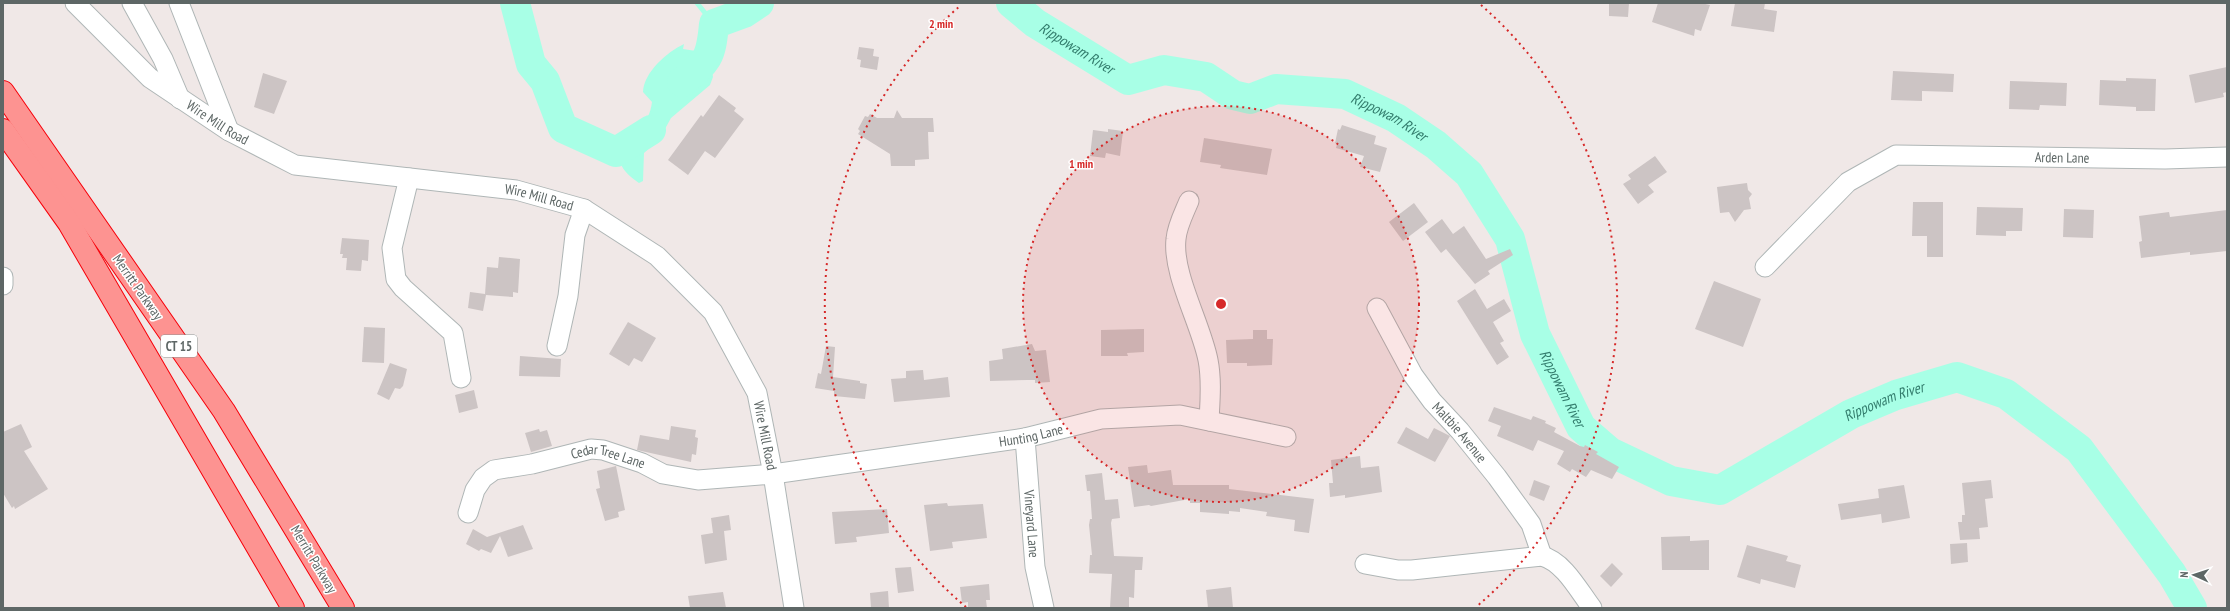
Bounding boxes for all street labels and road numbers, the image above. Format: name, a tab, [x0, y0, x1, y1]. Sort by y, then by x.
street label: Wire Mill Road	[183, 96, 252, 149]
street label: Arden Lane	[2035, 148, 2090, 167]
street label: Wire Mill Road	[504, 180, 576, 215]
street label: Merritt Parkway	[109, 251, 168, 324]
road number: CT 15	[161, 335, 197, 357]
street label: Maltbie Avenue	[1428, 398, 1491, 466]
street label: Wire Mill Road	[750, 399, 781, 472]
street label: Hunting Lane	[998, 420, 1065, 451]
street label: Cedar Tree Lane	[569, 440, 648, 472]
street label: Vineyard Lane	[1020, 488, 1043, 559]
street label: Merritt Parkway	[287, 522, 342, 597]

